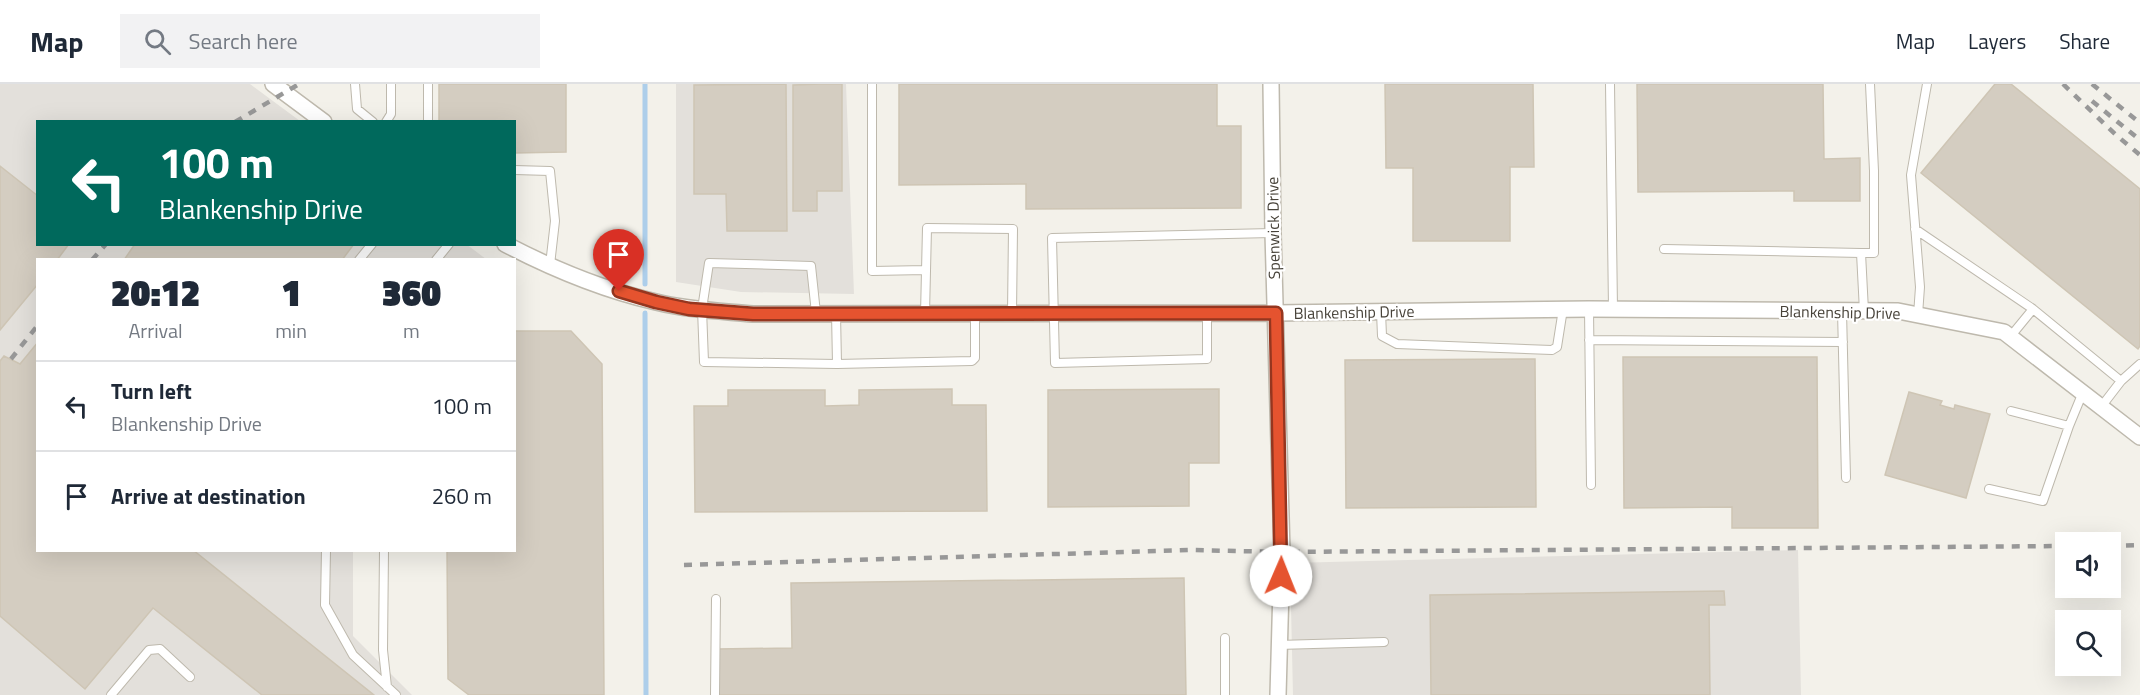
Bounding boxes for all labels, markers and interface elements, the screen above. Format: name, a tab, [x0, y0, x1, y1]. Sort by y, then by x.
search box	[120, 14, 540, 68]
text: Map	[30, 20, 84, 63]
text: Search here	[189, 24, 298, 58]
icon: search	[141, 25, 174, 58]
text: Map	[1896, 25, 1935, 57]
text: Layers	[1968, 25, 2026, 57]
text: Share	[2059, 25, 2110, 57]
text: 100 m	[159, 130, 274, 194]
icon: left	[60, 144, 138, 222]
street label: Spenwick Drive	[1260, 177, 1286, 279]
text: Blankenship Drive	[159, 188, 363, 229]
pin	[593, 229, 644, 291]
icon: arrive	[602, 238, 635, 271]
text: 20:12	[111, 265, 200, 320]
text: 1	[281, 265, 301, 320]
text: 360	[382, 265, 441, 320]
street label: Blankenship Drive	[1293, 299, 1415, 325]
street label: Blankenship Drive	[1779, 299, 1901, 325]
text: Arrival	[128, 315, 183, 346]
text: min	[275, 315, 307, 346]
text: m	[403, 315, 420, 346]
text: Turn left	[111, 374, 192, 408]
text: 100 m	[432, 389, 492, 423]
icon: left	[60, 390, 93, 423]
text: Blankenship Drive	[111, 408, 262, 439]
text: Arrive at destination	[111, 479, 306, 513]
text: 260 m	[432, 479, 492, 513]
icon: arrive	[60, 480, 93, 513]
map controls	[2055, 532, 2121, 676]
button: sound	[2055, 532, 2121, 598]
position arrow	[1249, 544, 1313, 608]
button: search	[2055, 610, 2121, 676]

